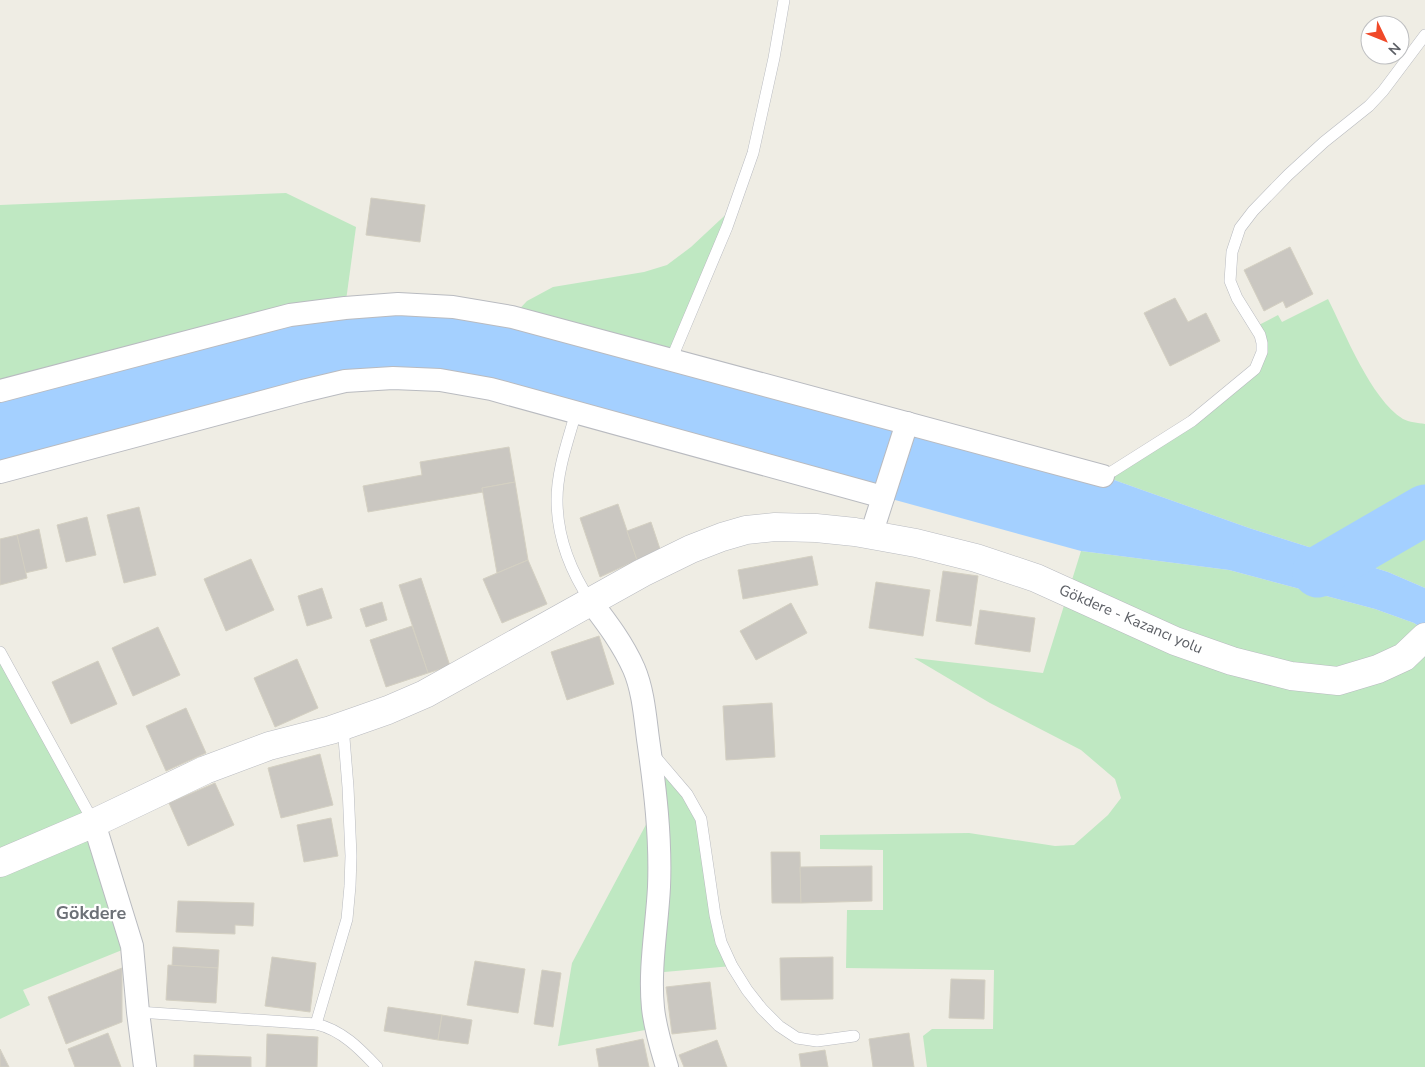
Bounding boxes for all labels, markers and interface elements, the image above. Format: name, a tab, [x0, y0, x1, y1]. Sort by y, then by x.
north arrow	[1360, 15, 1410, 65]
text: N	[1384, 38, 1405, 59]
street label: Gökdere - Kazancı yolu	[1056, 580, 1206, 658]
district label: Gökdere	[56, 901, 126, 925]

